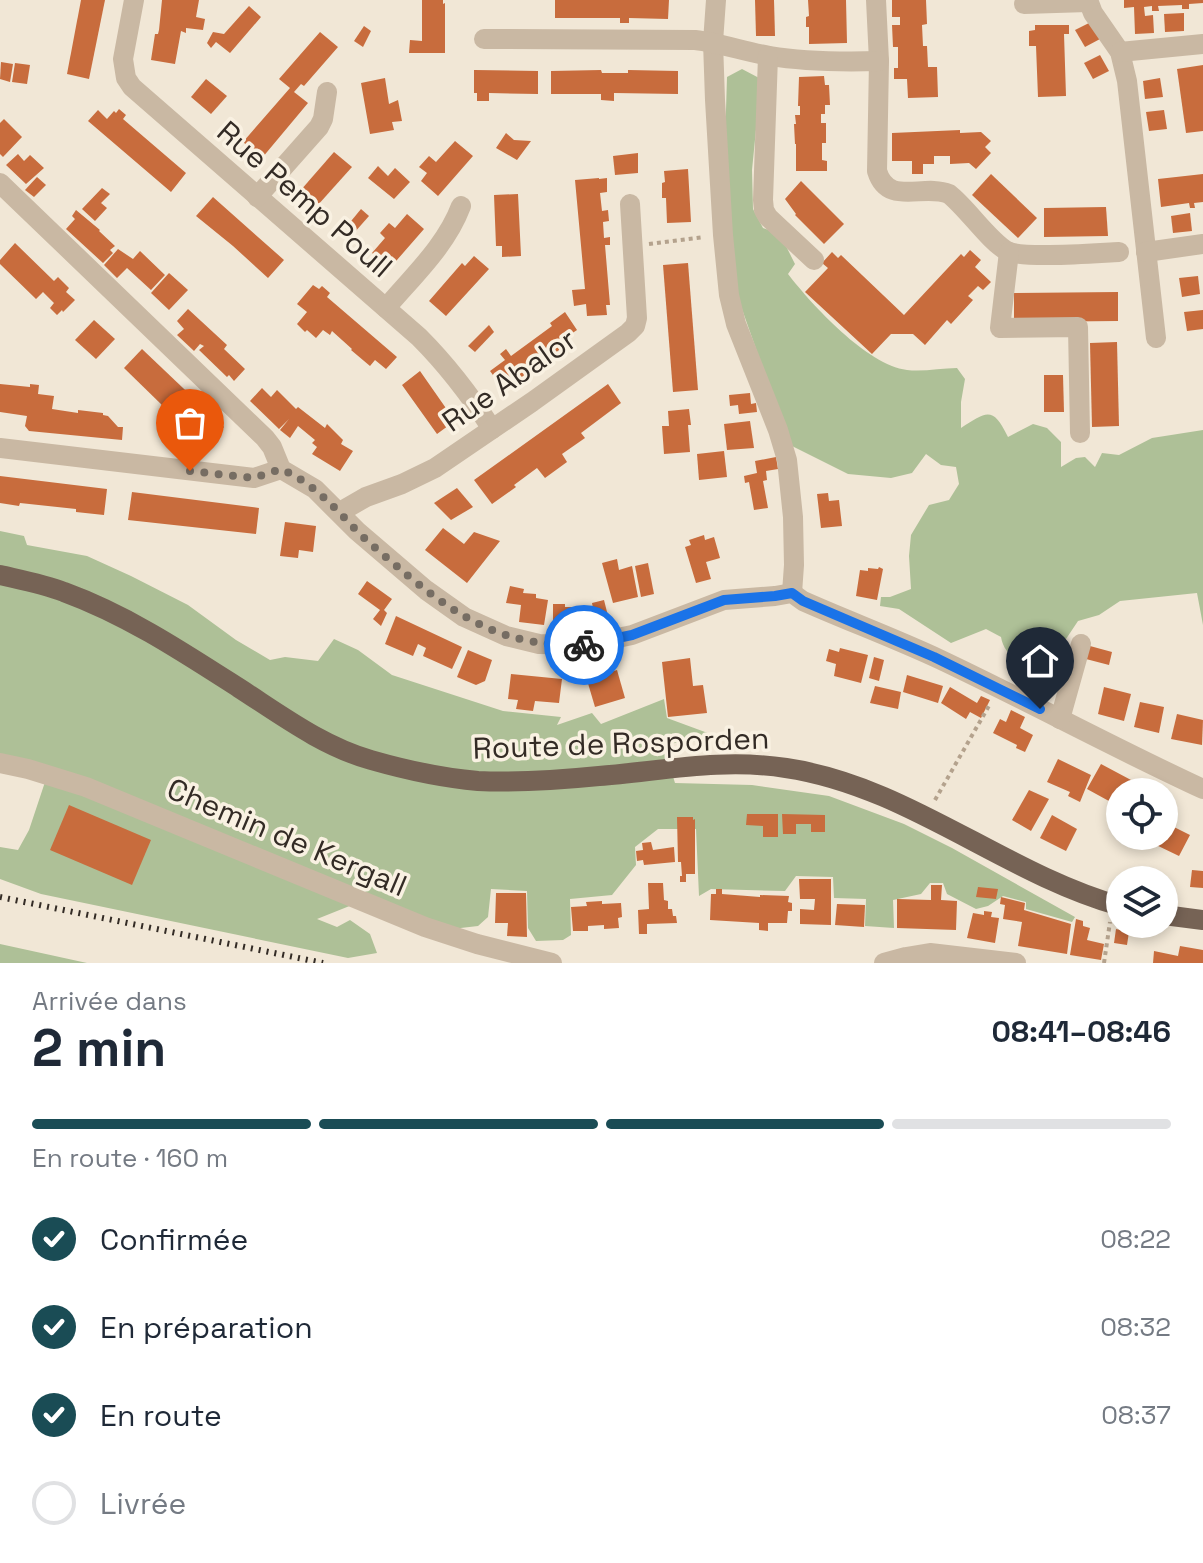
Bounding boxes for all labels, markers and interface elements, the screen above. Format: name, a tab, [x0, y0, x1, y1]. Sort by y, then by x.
street label: Rue Pemp Poull	[209, 112, 401, 286]
street label: Rue Abalor	[434, 320, 584, 440]
pin	[156, 389, 224, 471]
icon: bag	[168, 401, 212, 445]
courier	[544, 605, 624, 685]
icon: bike	[562, 623, 606, 667]
pin	[1006, 627, 1074, 709]
icon: home	[1018, 639, 1062, 683]
street label: Route de Rosporden	[472, 718, 770, 768]
street label: Chemin de Kergall	[161, 769, 413, 905]
map controls	[1106, 778, 1178, 938]
button: locate	[1106, 778, 1178, 850]
button: layers	[1106, 866, 1178, 938]
text: Arrivée dans	[32, 984, 187, 1018]
text: 08:41–08:46	[992, 1012, 1171, 1051]
text: 2 min	[32, 1015, 166, 1081]
text: En route · 160 m	[32, 1141, 228, 1175]
icon: check	[32, 1217, 76, 1261]
text: Confirmée	[100, 1220, 248, 1259]
text: 08:22	[1100, 1222, 1171, 1256]
icon: check	[32, 1305, 76, 1349]
text: En préparation	[100, 1308, 313, 1347]
text: 08:32	[1100, 1310, 1171, 1344]
icon: check	[32, 1393, 76, 1437]
text: En route	[100, 1396, 222, 1435]
text: 08:37	[1101, 1398, 1171, 1432]
text: Livrée	[100, 1484, 186, 1523]

